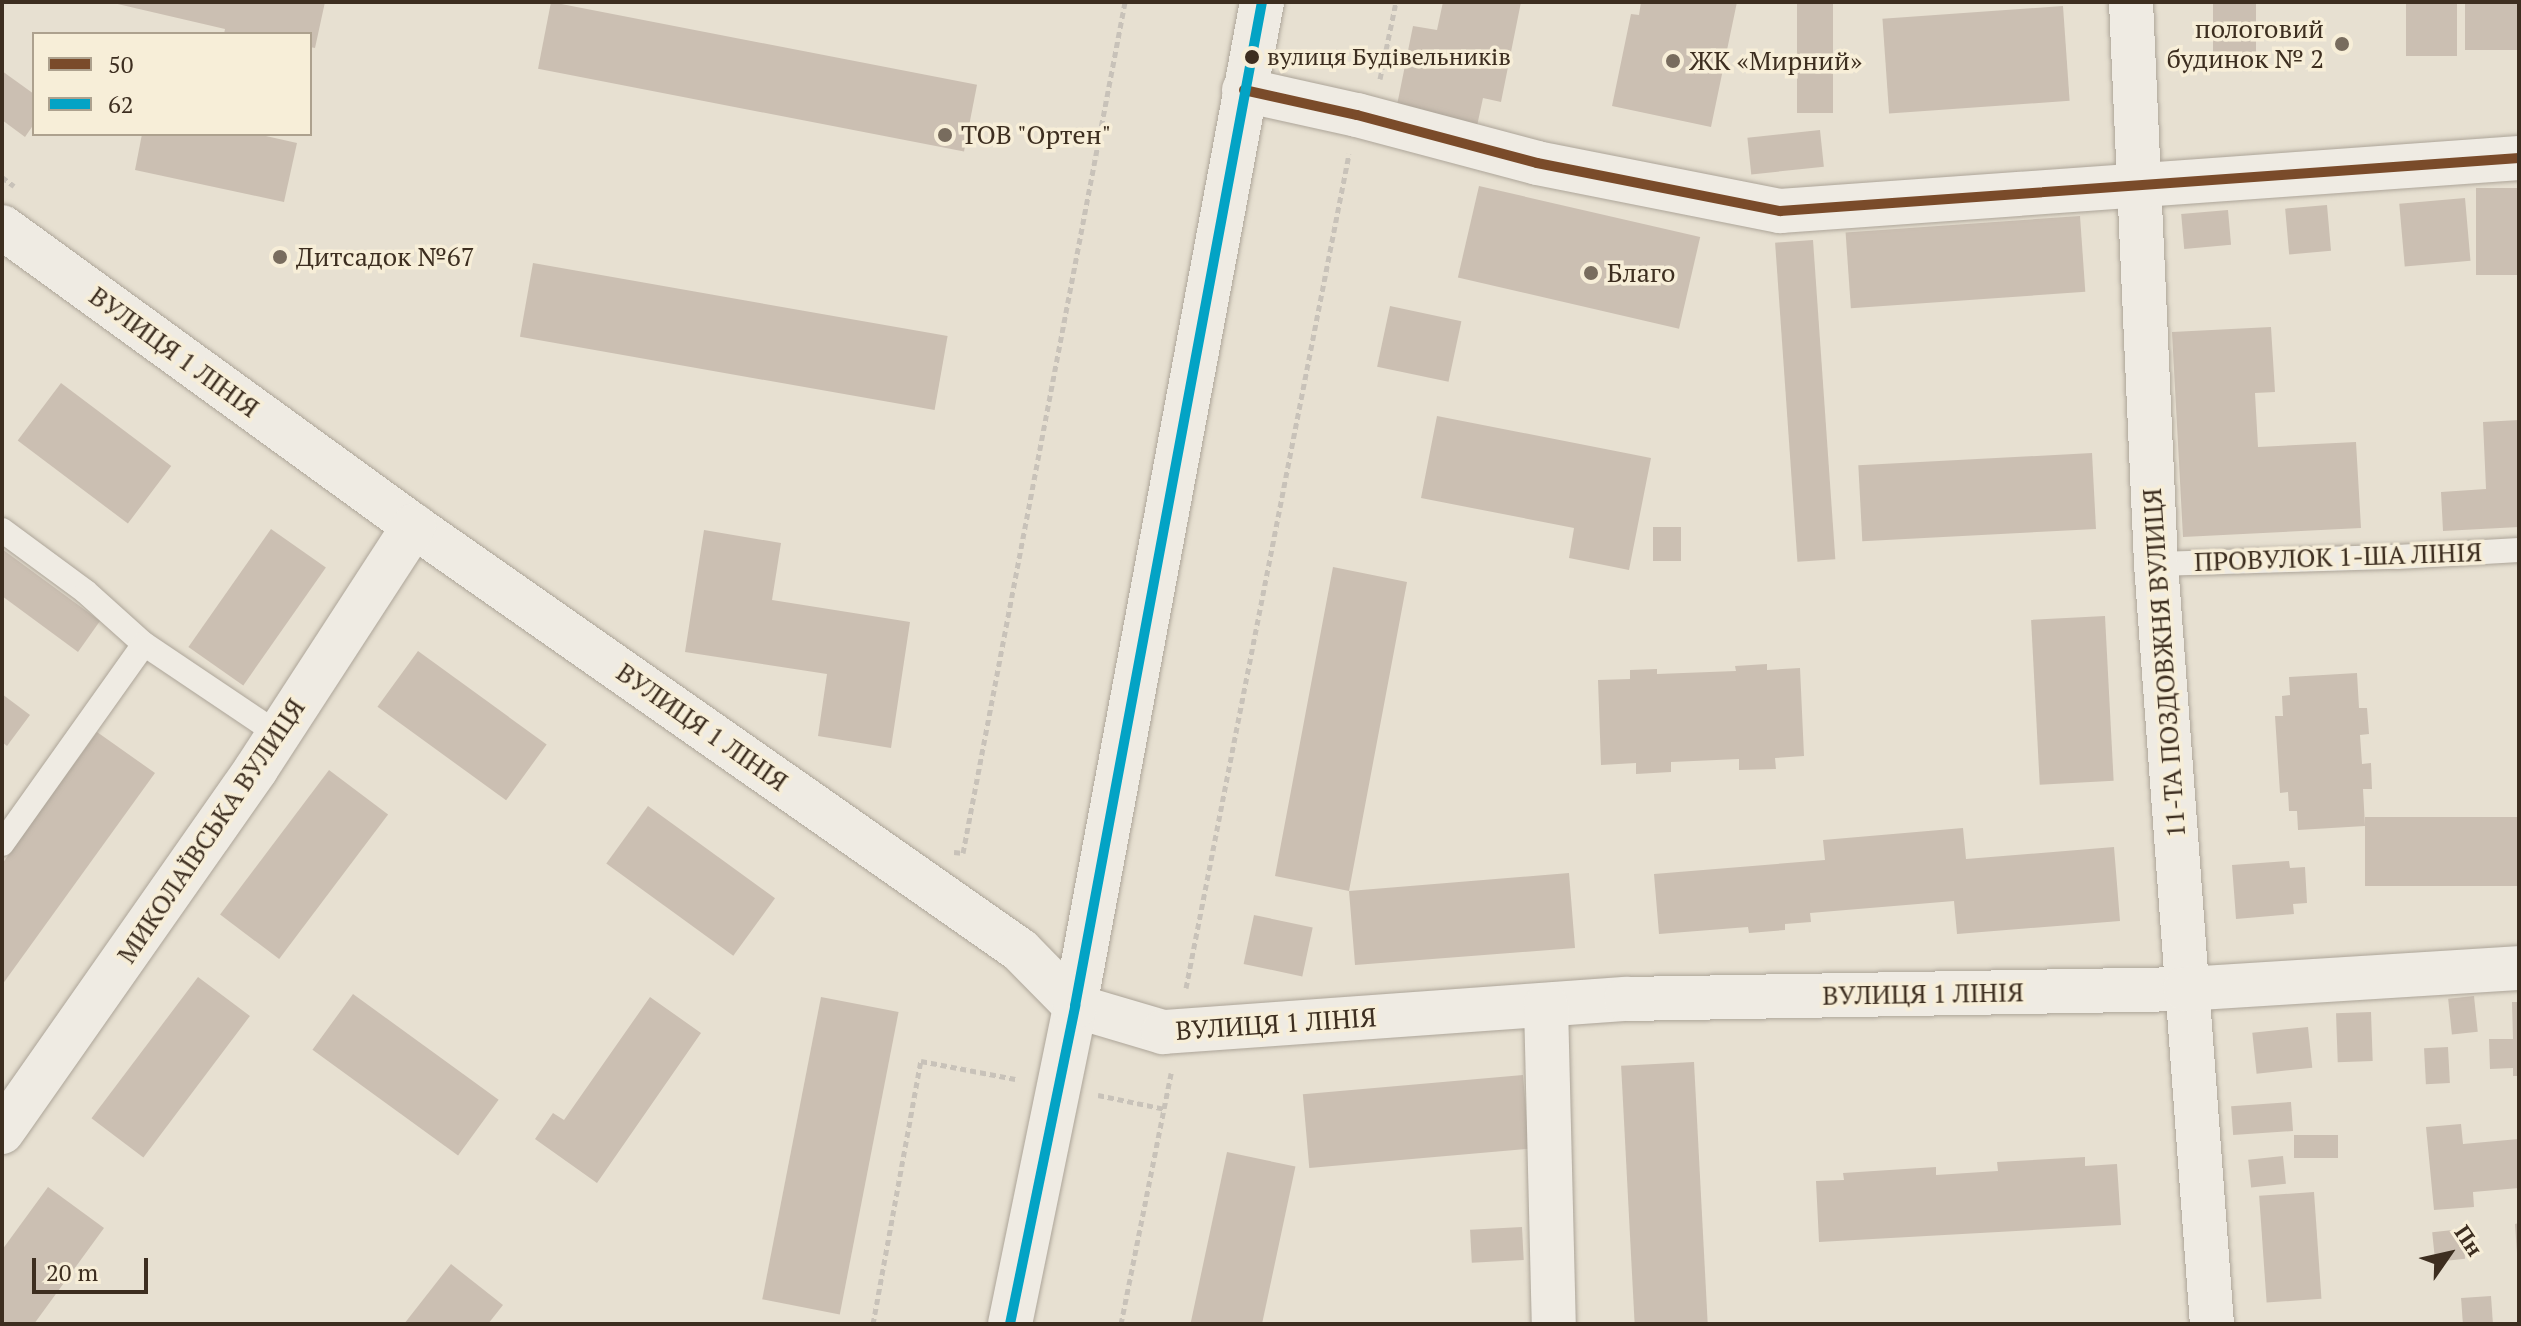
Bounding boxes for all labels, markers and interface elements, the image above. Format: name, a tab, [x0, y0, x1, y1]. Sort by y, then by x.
place label: пологовий будинок № 2	[2167, 13, 2324, 74]
legend	[32, 32, 312, 136]
marker: пологовий будинок № 2	[2331, 33, 2353, 55]
place label: вулиця Будівельників	[1267, 43, 1511, 71]
place label: ЖК «Мирний»	[1689, 45, 1862, 77]
text: 50	[108, 48, 134, 80]
marker: вулиця Будівельників	[1244, 49, 1260, 65]
marker: ЖК «Мирний»	[1664, 52, 1682, 70]
text: 62	[108, 88, 134, 120]
place label: ТОВ "Ортен"	[961, 119, 1113, 151]
marker: ТОВ "Ортен"	[936, 126, 954, 144]
place label: Дитсадок №67	[296, 241, 475, 273]
marker: Дитсадок №67	[271, 248, 289, 266]
place label: Благо	[1607, 257, 1675, 289]
marker: Благо	[1582, 264, 1600, 282]
street label: ВУЛИЦЯ 1 ЛІНІЯ	[83, 280, 265, 424]
street label: 11-ТА ПОЗДОВЖНЯ ВУЛИЦЯ	[2136, 487, 2192, 839]
street label: ПРОВУЛОК 1-ША ЛІНІЯ	[2193, 536, 2483, 578]
street label: ВУЛИЦЯ 1 ЛІНІЯ	[611, 657, 793, 797]
street label: МИКОЛАЇВСЬКА ВУЛИЦЯ	[111, 693, 311, 969]
street label: ВУЛИЦЯ 1 ЛІНІЯ	[1822, 977, 2024, 1011]
street label: ВУЛИЦЯ 1 ЛІНІЯ	[1175, 1001, 1377, 1047]
north arrow	[2409, 1214, 2489, 1294]
text: Пн	[2449, 1219, 2490, 1261]
scale bar	[36, 1242, 152, 1292]
text: 20 m	[46, 1256, 98, 1288]

